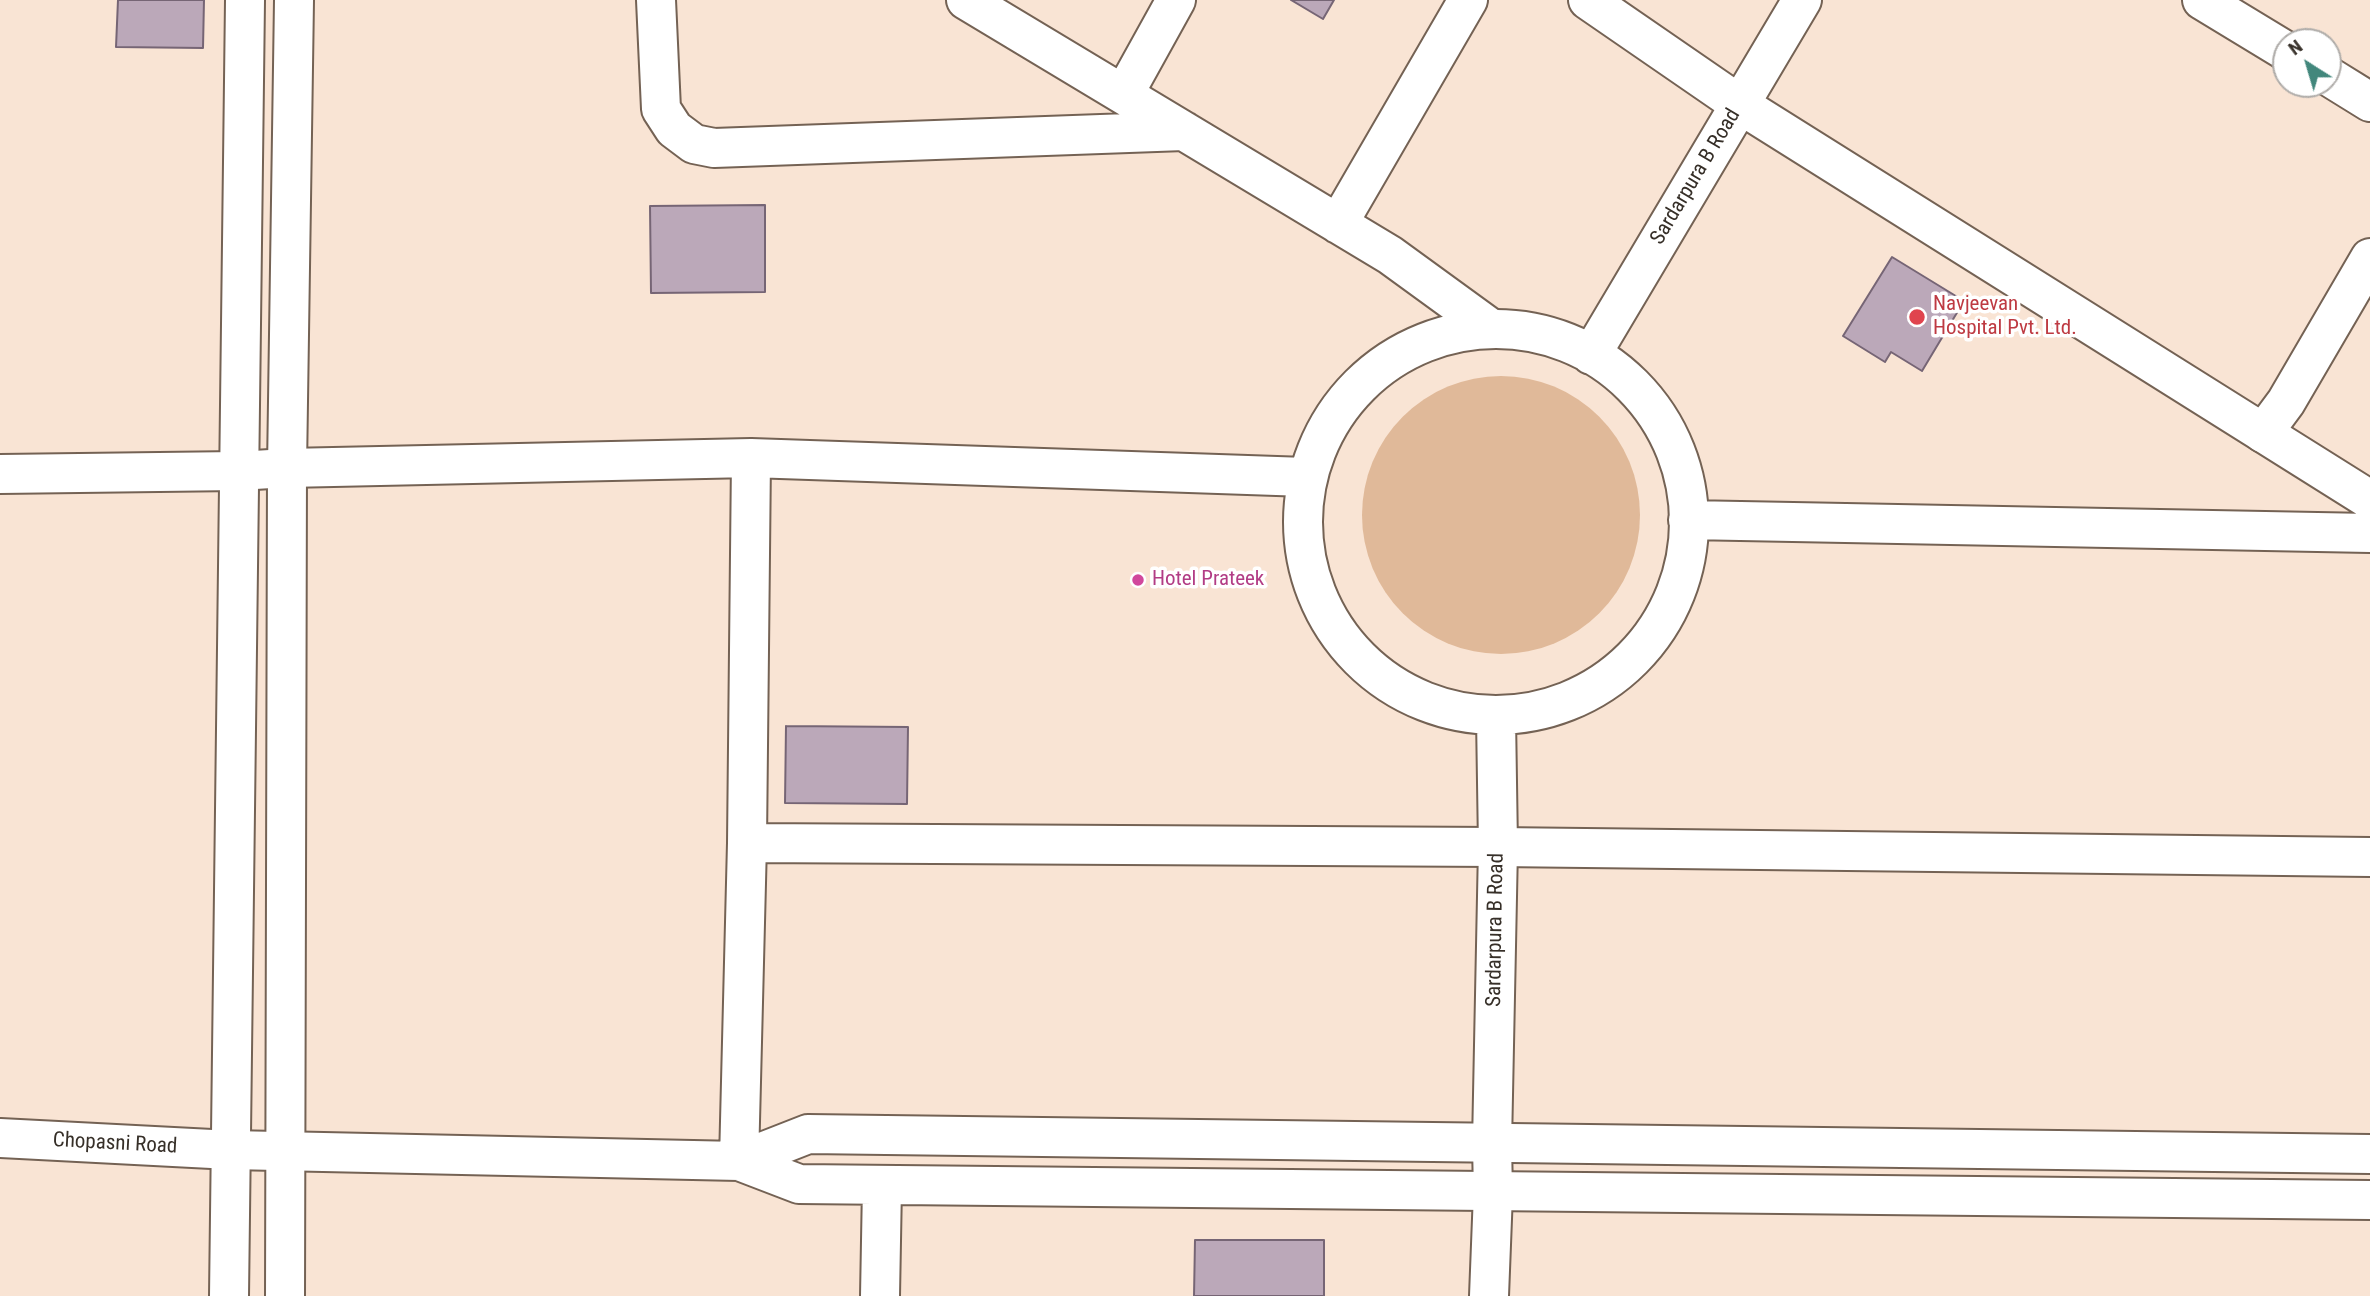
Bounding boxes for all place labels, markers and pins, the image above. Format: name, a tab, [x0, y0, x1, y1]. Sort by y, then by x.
place label: Navjeevan Hospital Pvt. Ltd.	[1933, 292, 2077, 342]
marker: Navjeevan Hospital Pvt. Ltd.	[1907, 307, 1927, 327]
place label: Hotel Prateek	[1152, 567, 1264, 593]
marker: Hotel Prateek	[1130, 572, 1146, 588]

